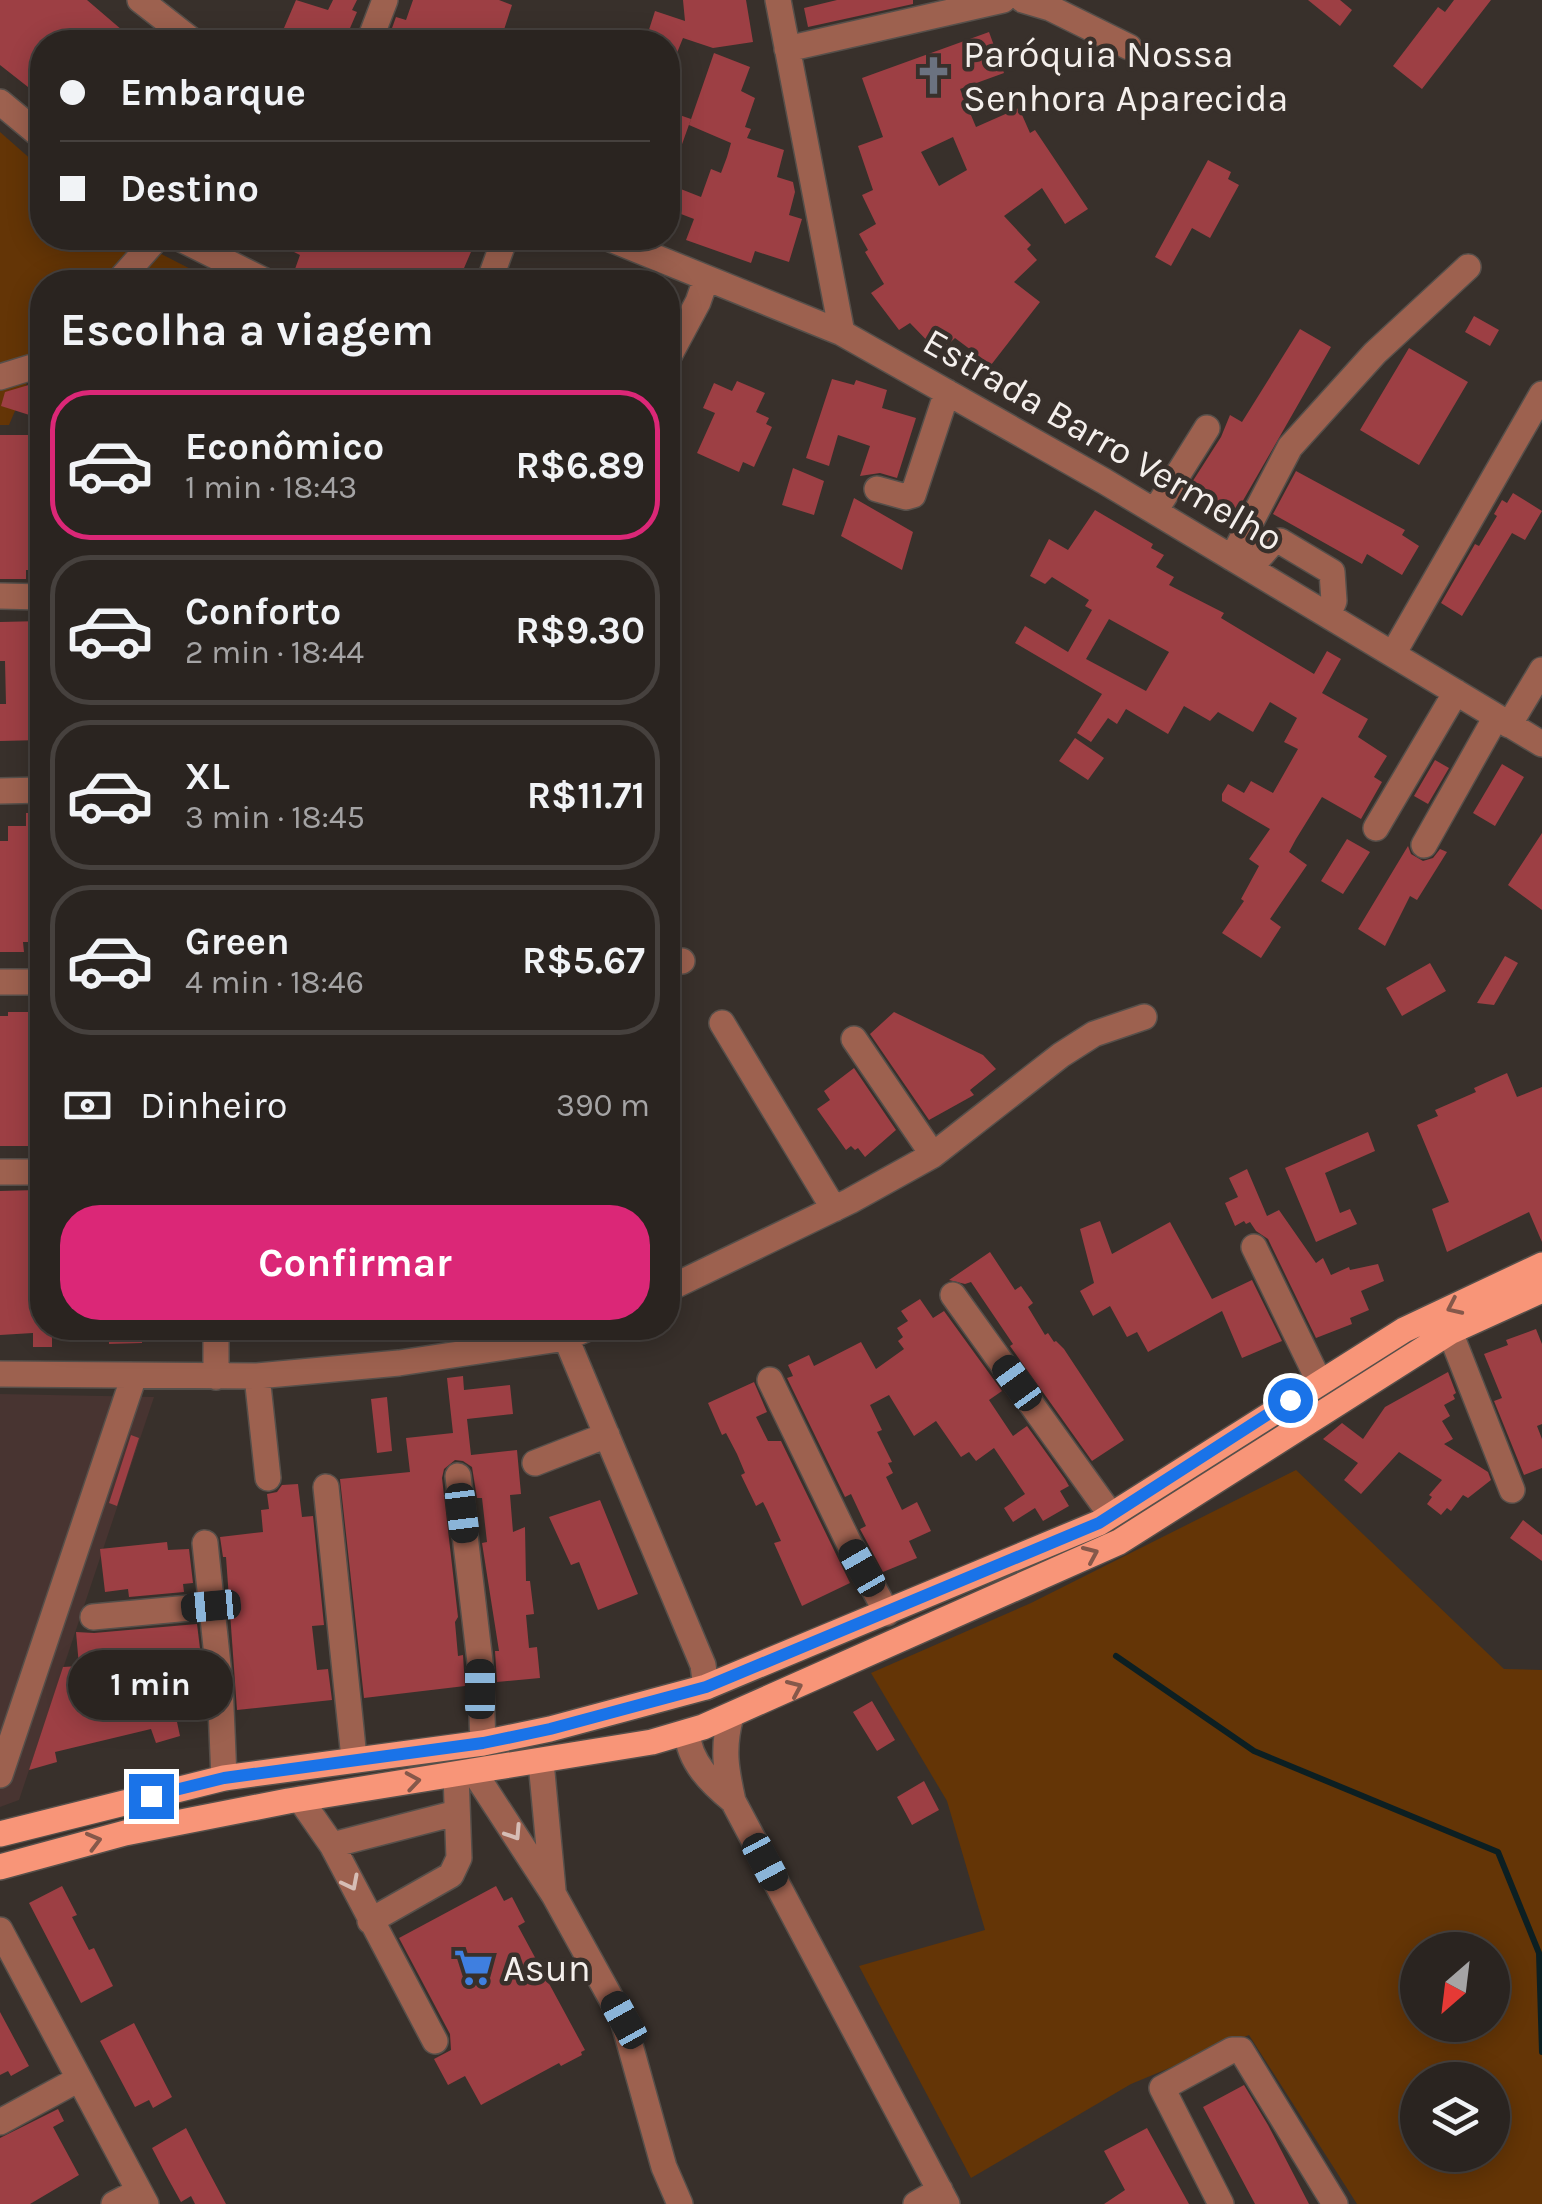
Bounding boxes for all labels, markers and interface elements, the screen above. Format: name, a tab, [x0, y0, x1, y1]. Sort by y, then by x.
place label: Paróquia Nossa Senhora Aparecida	[963, 32, 1288, 121]
church icon: Paróquia Nossa Senhora Aparecida	[912, 55, 954, 97]
text: Embarque	[120, 70, 306, 115]
text: Destino	[120, 166, 259, 211]
text: Escolha a viagem	[60, 304, 434, 356]
street label: Estrada Barro Vermelho	[915, 319, 1291, 561]
icon: car	[65, 420, 155, 510]
text: Econômico	[185, 424, 384, 469]
text: R$6.89	[515, 443, 645, 488]
text: 1 min · 18:43	[185, 469, 357, 506]
icon: car	[65, 585, 155, 675]
text: Conforto	[185, 589, 341, 634]
text: R$9.30	[515, 608, 645, 653]
text: 2 min · 18:44	[185, 634, 364, 671]
icon: car	[65, 750, 155, 840]
text: XL	[185, 754, 230, 799]
text: R$11.71	[527, 773, 645, 818]
text: 3 min · 18:45	[185, 799, 365, 836]
icon: car	[65, 915, 155, 1005]
text: Green	[185, 919, 290, 964]
text: R$5.67	[522, 938, 645, 983]
text: 4 min · 18:46	[185, 964, 364, 1001]
icon: cash	[60, 1078, 115, 1133]
text: Dinheiro	[140, 1083, 288, 1128]
text: 390 m	[556, 1087, 650, 1124]
button: Confirmar	[60, 1205, 650, 1320]
one-way arrow	[1446, 1294, 1464, 1314]
car	[987, 1350, 1047, 1416]
route start	[1268, 1378, 1313, 1423]
car	[443, 1481, 481, 1545]
car	[834, 1535, 890, 1601]
one-way arrow	[1081, 1547, 1099, 1567]
car	[180, 1588, 242, 1624]
callout: 1 min	[68, 1651, 234, 1721]
car	[465, 1659, 495, 1719]
text: 1 min	[110, 1666, 191, 1703]
one-way arrow	[785, 1680, 803, 1700]
one-way arrow	[405, 1772, 422, 1793]
route end	[129, 1774, 174, 1819]
one-way arrow	[501, 1823, 520, 1841]
car	[738, 1828, 792, 1896]
one-way arrow	[85, 1832, 102, 1853]
one-way arrow	[339, 1873, 359, 1891]
north arrow	[1400, 1932, 1510, 2042]
map controls	[1400, 1932, 1510, 2172]
place label: Asun	[503, 1946, 591, 1991]
supermarket icon: Asun	[452, 1947, 494, 1989]
car	[596, 1986, 652, 2054]
button: layers	[1400, 2062, 1510, 2172]

